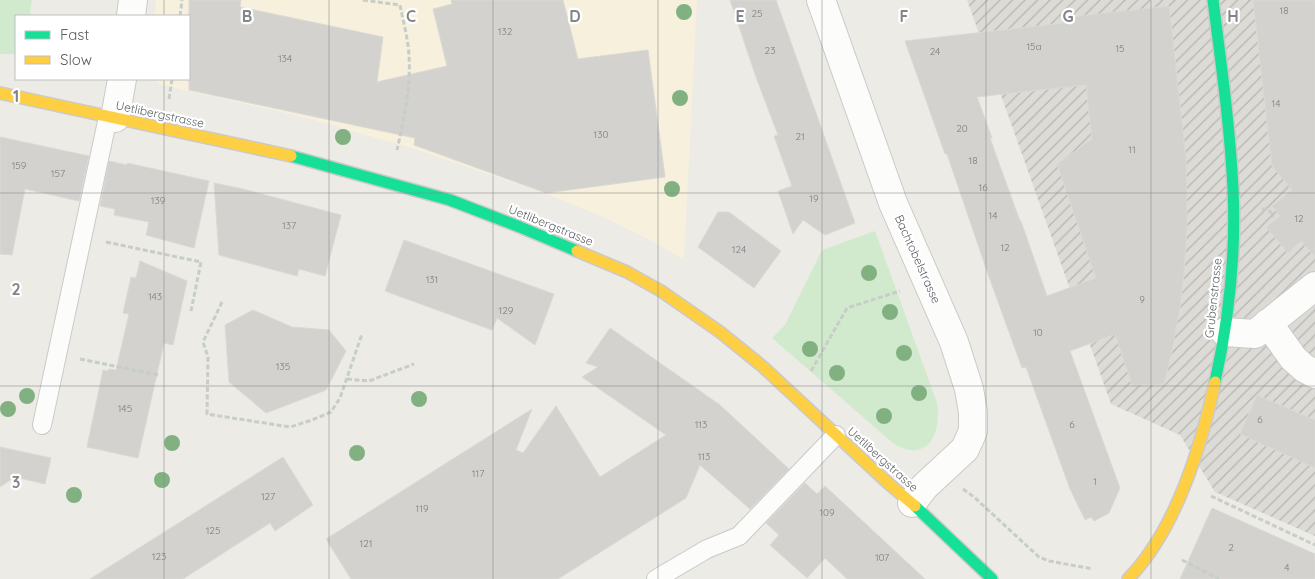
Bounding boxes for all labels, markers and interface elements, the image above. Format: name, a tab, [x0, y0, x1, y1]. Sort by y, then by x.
house number: 18	[1279, 4, 1289, 17]
text: B	[242, 6, 252, 26]
text: C	[406, 6, 416, 26]
text: D	[569, 6, 581, 26]
text: E	[735, 6, 745, 26]
text: F	[900, 6, 909, 26]
text: G	[1062, 6, 1074, 26]
text: H	[1227, 6, 1239, 26]
house number: 25	[752, 7, 763, 20]
legend	[15, 15, 190, 80]
text: Fast	[60, 25, 89, 44]
house number: 132	[498, 25, 513, 38]
house number: 15a	[1026, 40, 1042, 53]
house number: 15	[1115, 42, 1125, 55]
house number: 23	[765, 44, 775, 57]
house number: 24	[930, 45, 940, 58]
text: Slow	[60, 50, 92, 69]
house number: 134	[278, 52, 292, 65]
text: 1	[13, 86, 19, 106]
street label: Uetlibergstrasse	[114, 97, 206, 131]
house number: 14	[1272, 97, 1280, 110]
house number: 20	[956, 122, 968, 135]
house number: 130	[594, 128, 608, 141]
house number: 21	[795, 130, 805, 143]
house number: 11	[1128, 143, 1136, 156]
house number: 18	[968, 154, 978, 167]
house number: 159	[12, 159, 27, 172]
house number: 157	[51, 167, 65, 180]
house number: 16	[978, 181, 988, 194]
house number: 19	[809, 192, 819, 205]
house number: 139	[151, 194, 166, 207]
street label: Uetlibergstrasse	[506, 201, 596, 249]
house number: 14	[989, 209, 997, 222]
street label: Bachtobelstrasse	[892, 212, 944, 306]
house number: 12	[1294, 212, 1304, 225]
house number: 137	[282, 219, 296, 232]
house number: 12	[1000, 241, 1010, 254]
house number: 124	[732, 243, 746, 256]
street label: Grubenstrasse	[1201, 257, 1225, 339]
house number: 131	[426, 273, 438, 286]
text: 2	[11, 279, 21, 299]
house number: 143	[148, 290, 162, 303]
house number: 9	[1139, 293, 1145, 306]
house number: 129	[499, 304, 514, 317]
house number: 10	[1033, 326, 1043, 339]
house number: 135	[276, 360, 290, 373]
house number: 145	[118, 402, 132, 415]
house number: 6	[1257, 413, 1263, 426]
house number: 113	[695, 418, 707, 431]
house number: 6	[1069, 418, 1075, 431]
street label: Uetlibergstrasse	[845, 423, 922, 495]
house number: 113	[698, 450, 710, 463]
house number: 117	[472, 467, 484, 480]
text: 3	[12, 472, 20, 492]
house number: 1	[1093, 475, 1097, 488]
house number: 127	[261, 490, 275, 503]
house number: 119	[416, 502, 429, 515]
house number: 109	[819, 506, 835, 519]
house number: 125	[206, 524, 220, 537]
house number: 121	[360, 537, 372, 550]
house number: 2	[1228, 541, 1234, 554]
house number: 123	[152, 550, 166, 563]
house number: 107	[875, 551, 889, 564]
house number: 4	[1284, 561, 1290, 574]

